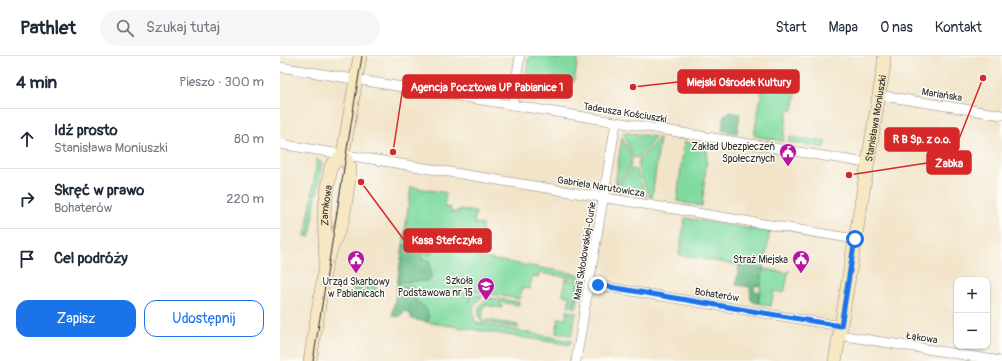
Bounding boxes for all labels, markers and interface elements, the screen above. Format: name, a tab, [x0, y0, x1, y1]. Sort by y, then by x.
search box	[100, 10, 380, 46]
text: Pathlet	[20, 16, 76, 40]
icon: search	[114, 17, 136, 39]
text: Szukaj tutaj	[146, 18, 220, 37]
text: Start	[775, 19, 806, 36]
text: Mapa	[828, 19, 858, 36]
text: O nas	[880, 19, 913, 36]
text: Kontakt	[935, 19, 982, 36]
callout: Miejski Ośrodek Kultury	[678, 70, 799, 93]
text: 4 min	[16, 72, 57, 93]
text: Pieszo · 300 m	[179, 74, 264, 90]
street label: Stanisława Moniuszki	[863, 74, 889, 163]
callout: Agencja Pocztowa UP Pabianice 1	[403, 75, 572, 98]
text: Miejski Ośrodek Kultury	[687, 76, 792, 89]
text: Agencja Pocztowa UP Pabianice 1	[411, 81, 563, 94]
street label: Mariańska	[921, 86, 963, 104]
street label: Tadeusza Kościuszki	[582, 100, 668, 126]
text: Idź prosto	[54, 121, 118, 140]
icon: ahead	[16, 128, 38, 150]
callout: R B Sp. z o.o.	[885, 128, 959, 151]
text: 80 m	[234, 131, 264, 147]
text: R B Sp. z o.o.	[893, 133, 951, 146]
text: Stanisława Moniuszki	[54, 140, 168, 156]
place label: Zakład Ubezpieczeń Społecznych	[691, 141, 775, 165]
public building icon: Zakład Ubezpieczeń Społecznych	[778, 142, 798, 167]
callout: Żabka	[927, 151, 971, 174]
text: Żabka	[935, 157, 963, 170]
street label: Gabriela Narutowicza	[556, 174, 646, 200]
text: Skręć w prawo	[54, 181, 144, 200]
street label: Zamkowa	[319, 184, 335, 226]
icon: right	[16, 188, 38, 210]
text: 220 m	[226, 191, 264, 207]
text: Bohaterów	[54, 200, 112, 216]
street label: Marii Skłodowskiej-Curie	[571, 201, 599, 301]
callout: Kasa Stefczyka	[404, 229, 491, 252]
route start	[846, 230, 864, 248]
text: Kasa Stefczyka	[412, 234, 482, 247]
icon: arrive	[16, 248, 38, 270]
text: Cel podróży	[54, 249, 128, 268]
public building icon: Urząd Skarbowy w Pabianicach	[346, 249, 366, 274]
public building icon: Straż Miejska	[791, 249, 811, 274]
place label: Straż Miejska	[733, 254, 788, 266]
place label: Szkoła Podstawowa nr 15	[398, 275, 473, 299]
place label: Urząd Skarbowy w Pabianicach	[322, 276, 390, 300]
school or university icon: Szkoła Podstawowa nr 15	[476, 276, 496, 301]
route end	[589, 276, 607, 294]
map controls	[954, 277, 990, 349]
button: +	[954, 277, 990, 313]
street label: Bohaterów	[694, 286, 740, 304]
button: Zapisz	[16, 300, 136, 337]
button: Udostępnij	[144, 300, 264, 337]
button: −	[954, 313, 990, 349]
street label: Łąkowa	[904, 329, 939, 346]

